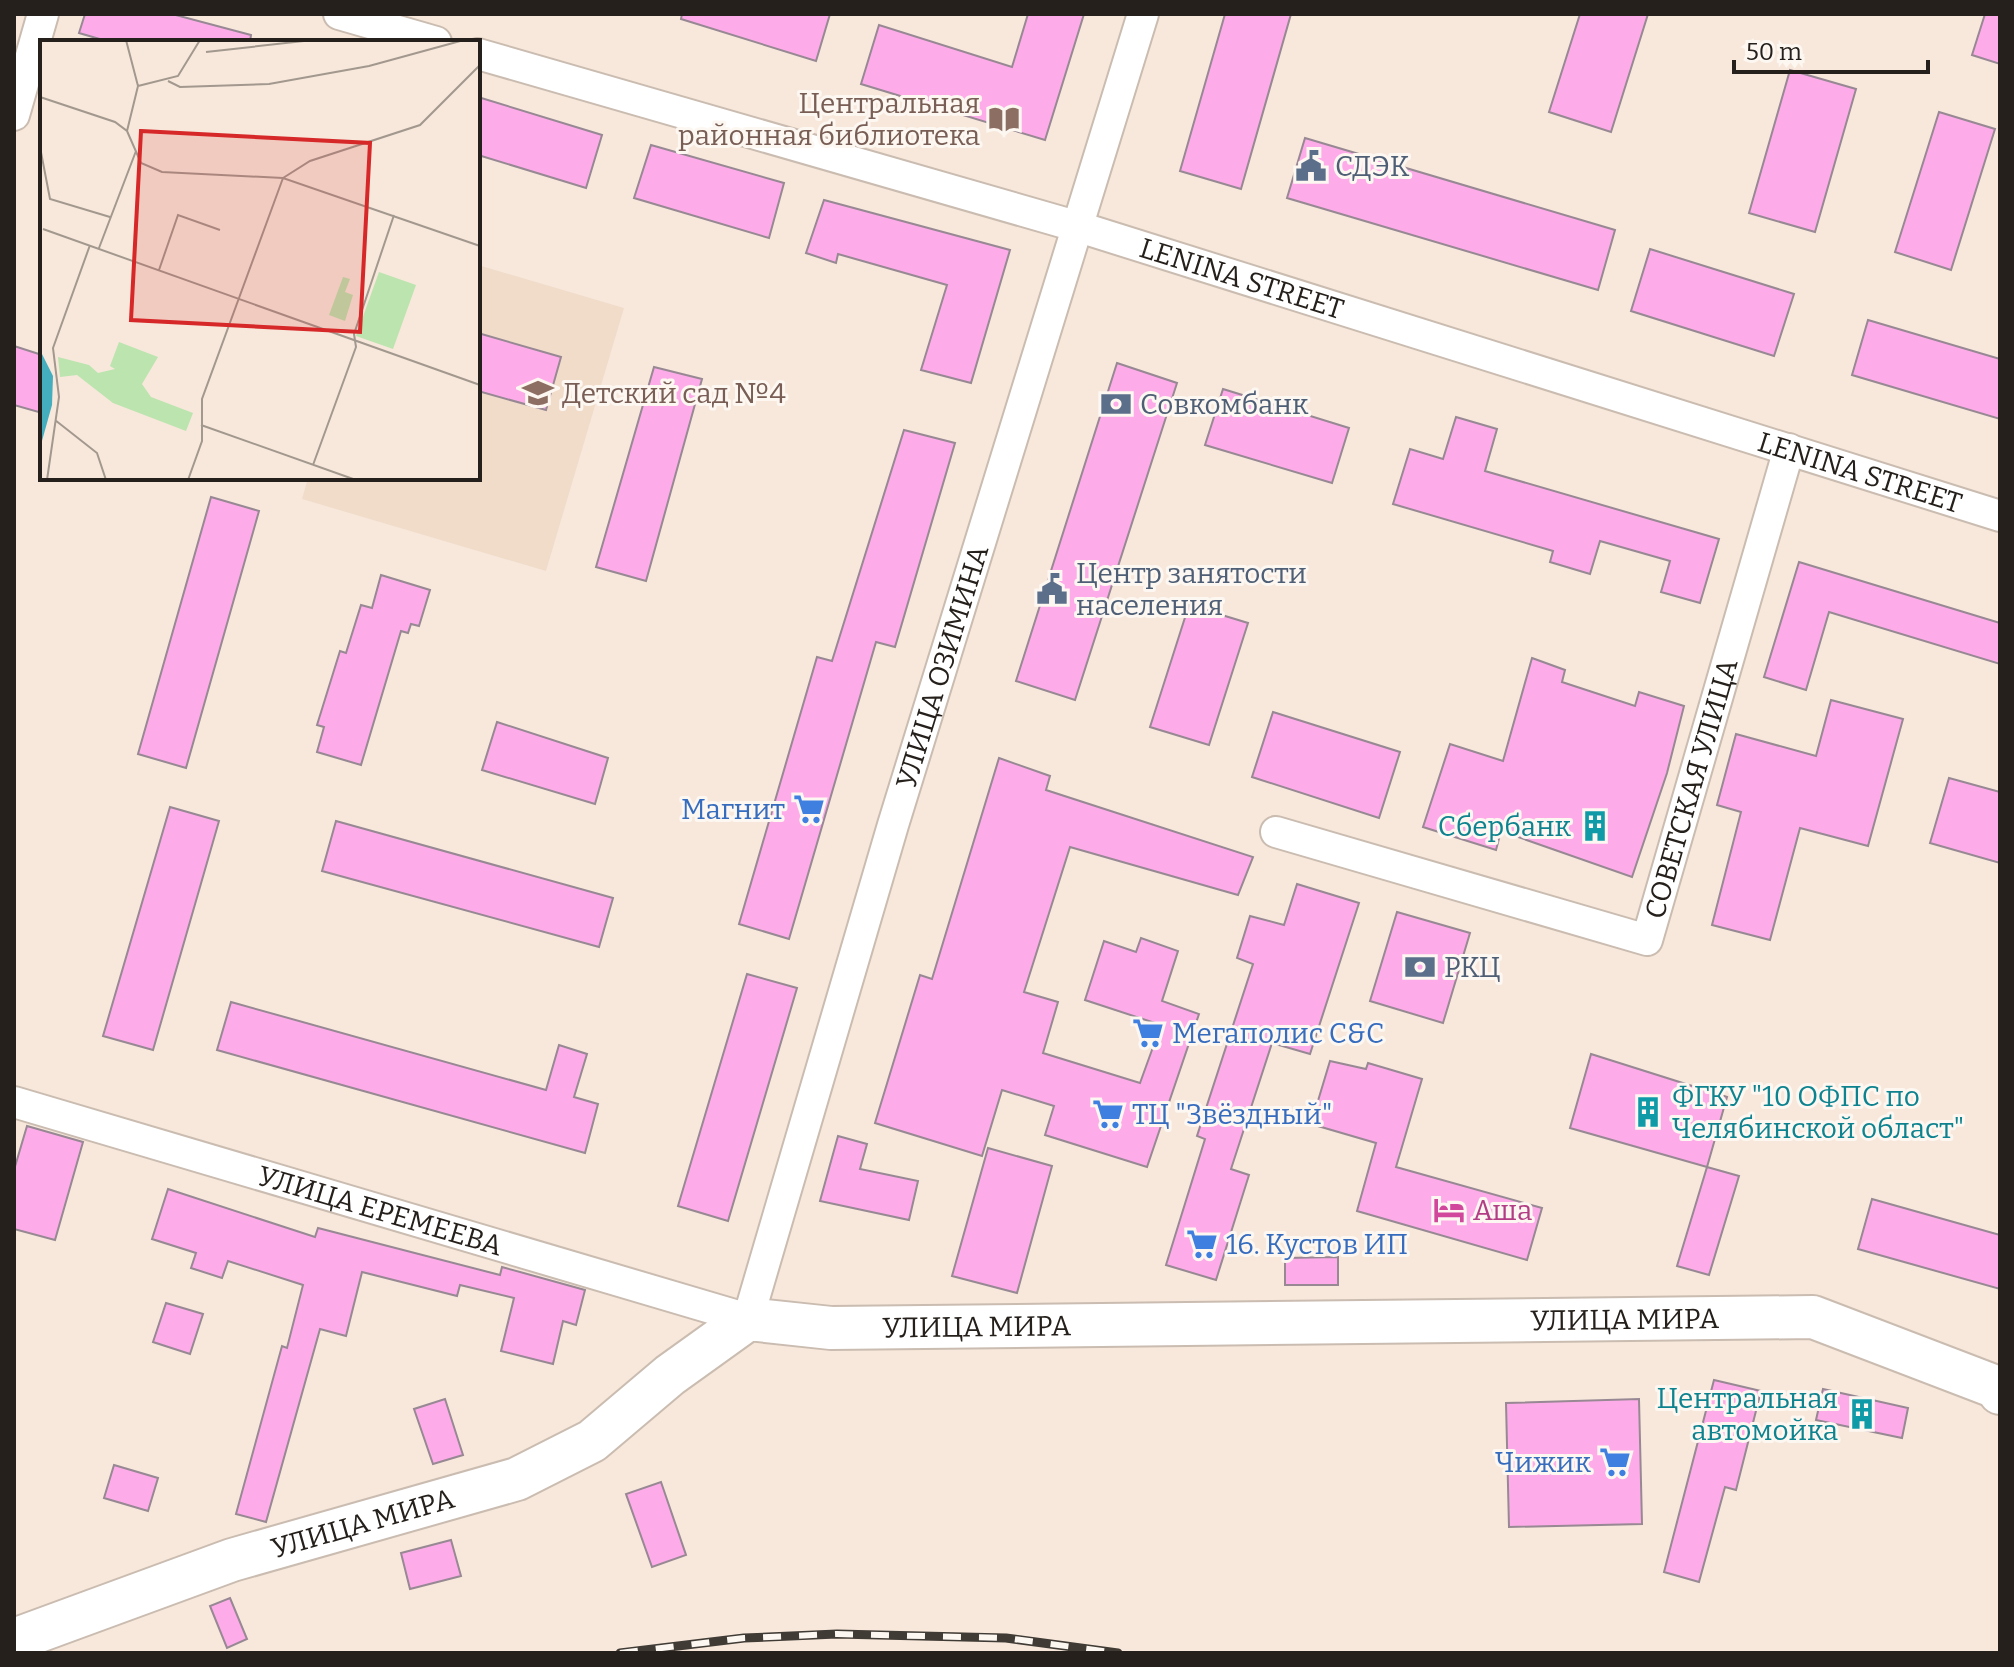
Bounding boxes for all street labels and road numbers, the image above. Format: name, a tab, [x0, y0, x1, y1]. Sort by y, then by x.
street label: LENINA STREET	[1136, 231, 1348, 326]
street label: LENINA STREET	[1754, 425, 1966, 520]
street label: УЛИЦА ОЗИМИНА	[889, 541, 995, 792]
street label: СОВЕТСКАЯ УЛИЦА	[1638, 655, 1744, 922]
street label: УЛИЦА ЕРЕМЕЕВА	[254, 1159, 506, 1263]
street label: УЛИЦА МИРА	[1530, 1302, 1719, 1337]
street label: УЛИЦА МИРА	[882, 1309, 1071, 1344]
street label: УЛИЦА МИРА	[268, 1482, 458, 1565]

